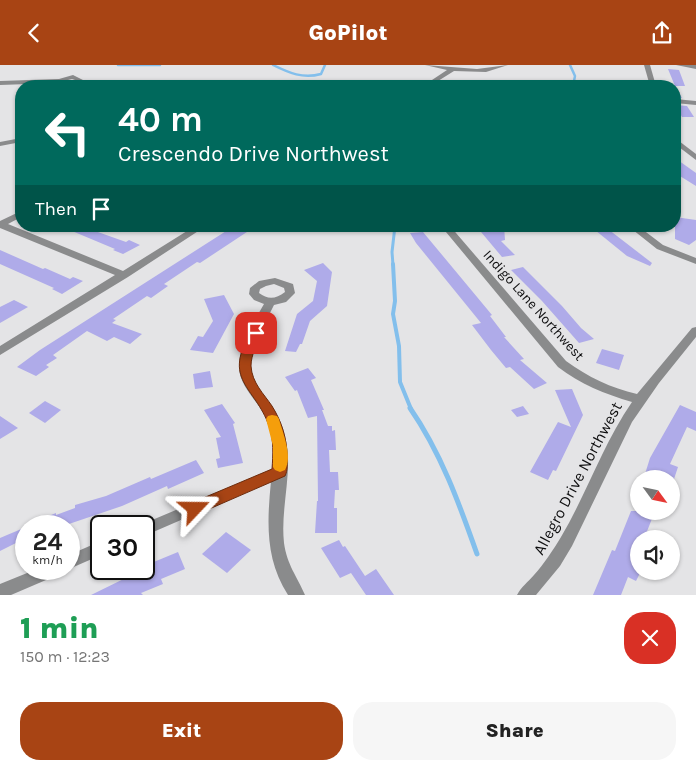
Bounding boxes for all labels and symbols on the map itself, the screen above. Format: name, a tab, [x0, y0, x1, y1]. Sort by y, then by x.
street label: Indigo Lane Northwest	[480, 247, 588, 364]
pin	[235, 312, 277, 354]
street label: Allegro Drive Northwest	[529, 399, 626, 558]
north arrow	[630, 470, 680, 520]
position arrow	[168, 482, 220, 534]
speed limit sign: 30	[90, 515, 155, 580]

